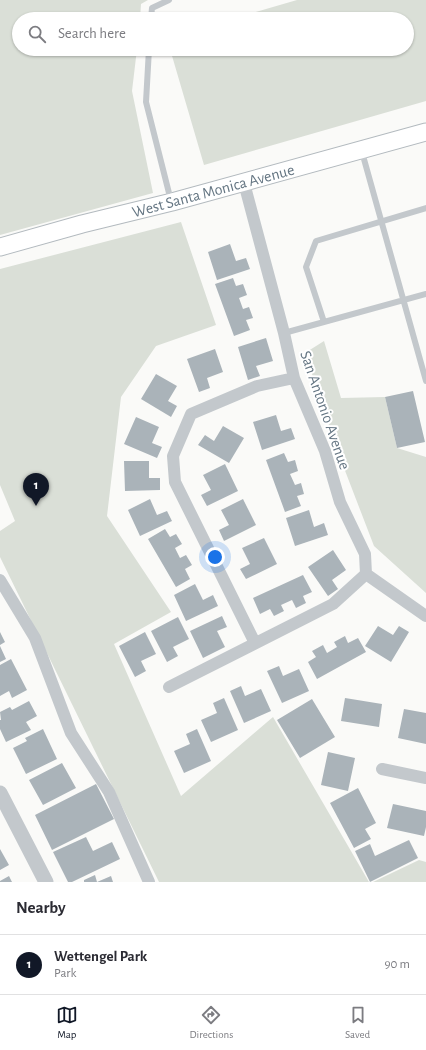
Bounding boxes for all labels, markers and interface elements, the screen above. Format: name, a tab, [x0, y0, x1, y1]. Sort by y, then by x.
search box	[12, 12, 414, 56]
icon: search	[26, 23, 48, 45]
text: Search here	[58, 26, 126, 41]
street label: West Santa Monica Avenue	[130, 162, 296, 220]
street label: San Antonio Avenue	[297, 349, 353, 472]
pin: 1	[23, 473, 49, 506]
your location	[205, 547, 225, 567]
text: Nearby	[16, 899, 66, 916]
text: Wettengel Park	[54, 949, 147, 964]
text: 1	[27, 958, 31, 971]
text: 90 m	[384, 958, 410, 971]
text: Park	[54, 967, 76, 980]
tab: Map	[56, 1004, 78, 1041]
tab: Directions	[189, 1004, 233, 1041]
tab: Saved	[345, 1004, 370, 1041]

